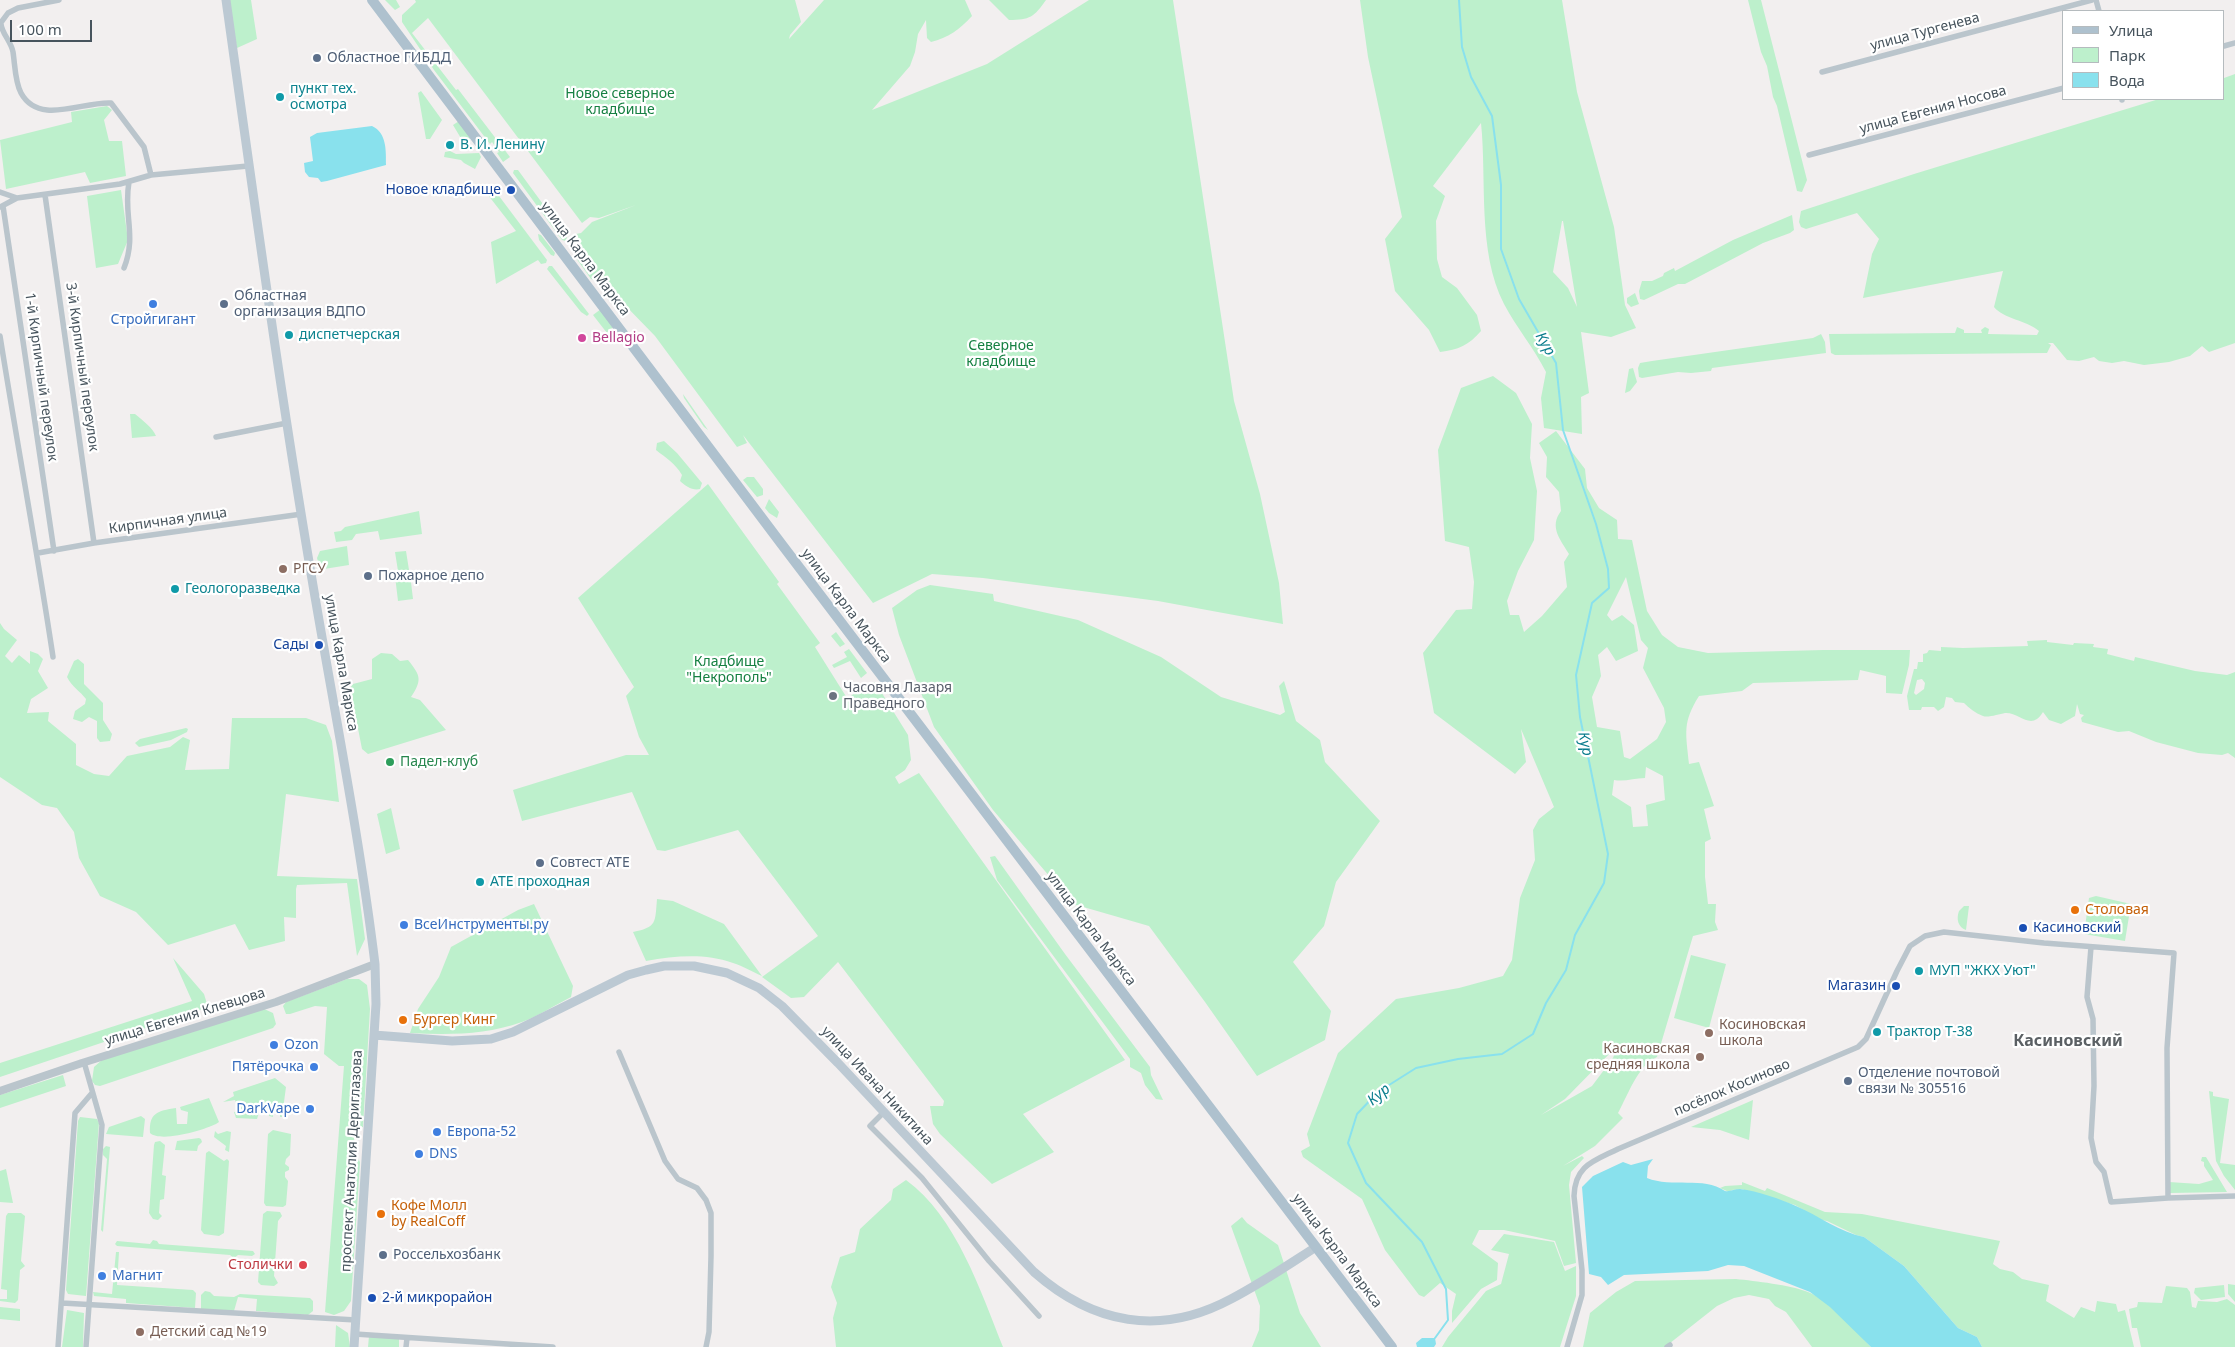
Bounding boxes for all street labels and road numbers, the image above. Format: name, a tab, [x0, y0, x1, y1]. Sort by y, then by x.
street label: улица Тургенева	[1869, 9, 1981, 55]
street label: улица Евгения Носова	[1858, 82, 2008, 138]
street label: улица Карла Маркса	[537, 199, 633, 319]
street label: 3-й Кирпичный переулок	[62, 282, 102, 452]
street label: 1-й Кирпичный переулок	[21, 292, 61, 462]
street label: Кирпичная улица	[108, 504, 228, 538]
street label: улица Карла Маркса	[798, 546, 894, 666]
street label: улица Карла Маркса	[321, 593, 361, 733]
street label: улица Карла Маркса	[1043, 869, 1139, 989]
street label: улица Евгения Клевцова	[103, 985, 267, 1049]
street label: улица Ивана Никитина	[818, 1023, 936, 1149]
street label: проспект Анатолия Дериглазова	[338, 1050, 366, 1272]
street label: посёлок Косиново	[1671, 1056, 1793, 1120]
street label: улица Карла Маркса	[1289, 1191, 1385, 1311]

